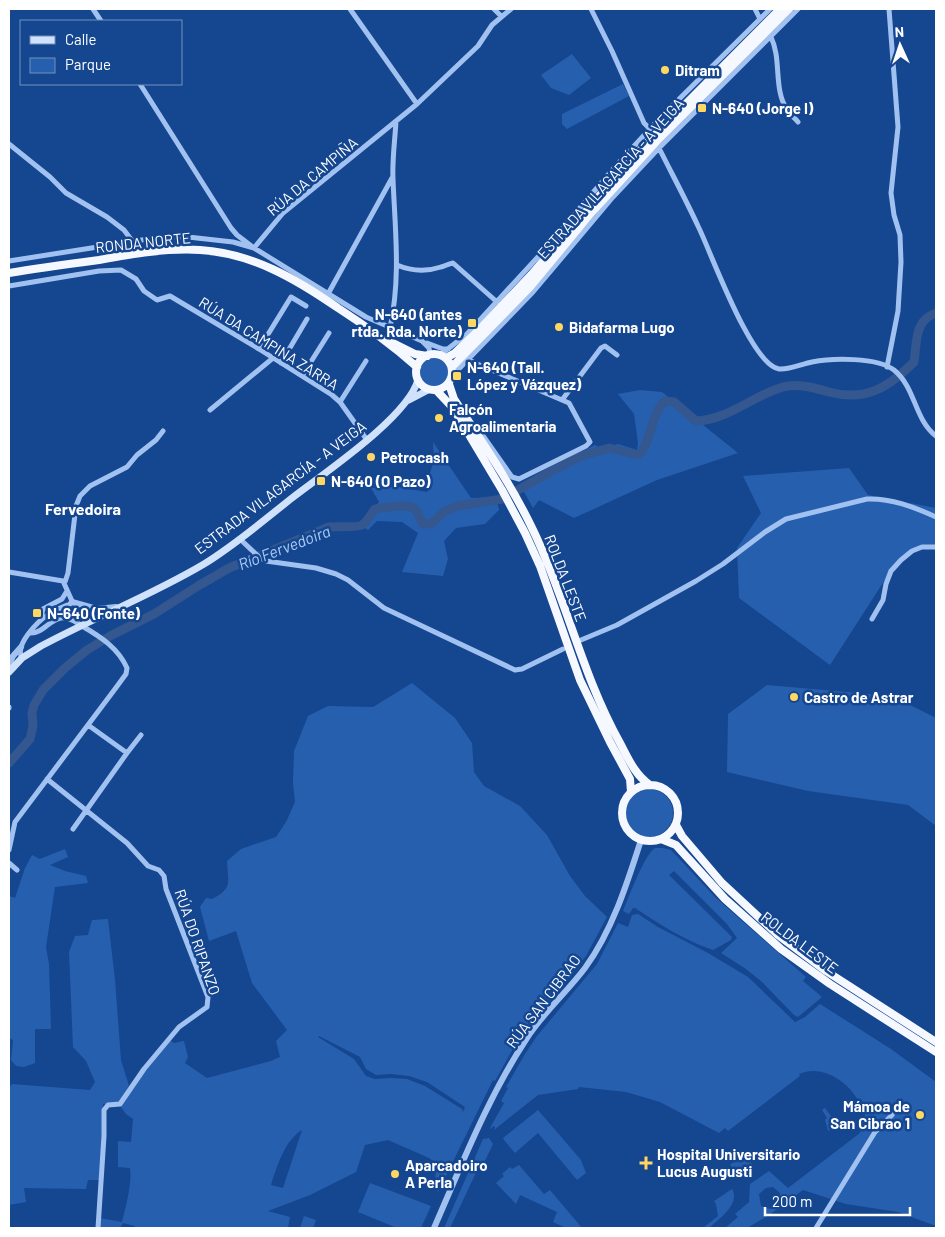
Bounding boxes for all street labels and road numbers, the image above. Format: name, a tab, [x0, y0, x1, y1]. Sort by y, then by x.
street label: ESTRADA VILAGARCÍA - A VEIGA	[533, 94, 687, 262]
street label: RÚA DA CAMPIÑA	[263, 133, 361, 219]
street label: RONDA NORTE	[94, 228, 192, 256]
street label: RÚA DA CAMPINA ZARRA	[196, 293, 342, 393]
street label: ESTRADA VILAGARCÍA - A VEIGA	[191, 417, 369, 557]
street label: ROLDA LESTE	[541, 532, 591, 624]
street label: RÚA DO RIPANZO	[171, 887, 225, 997]
street label: ROLDA LESTE	[758, 907, 842, 977]
street label: RÚA SAN CIBRAO	[502, 951, 584, 1051]

